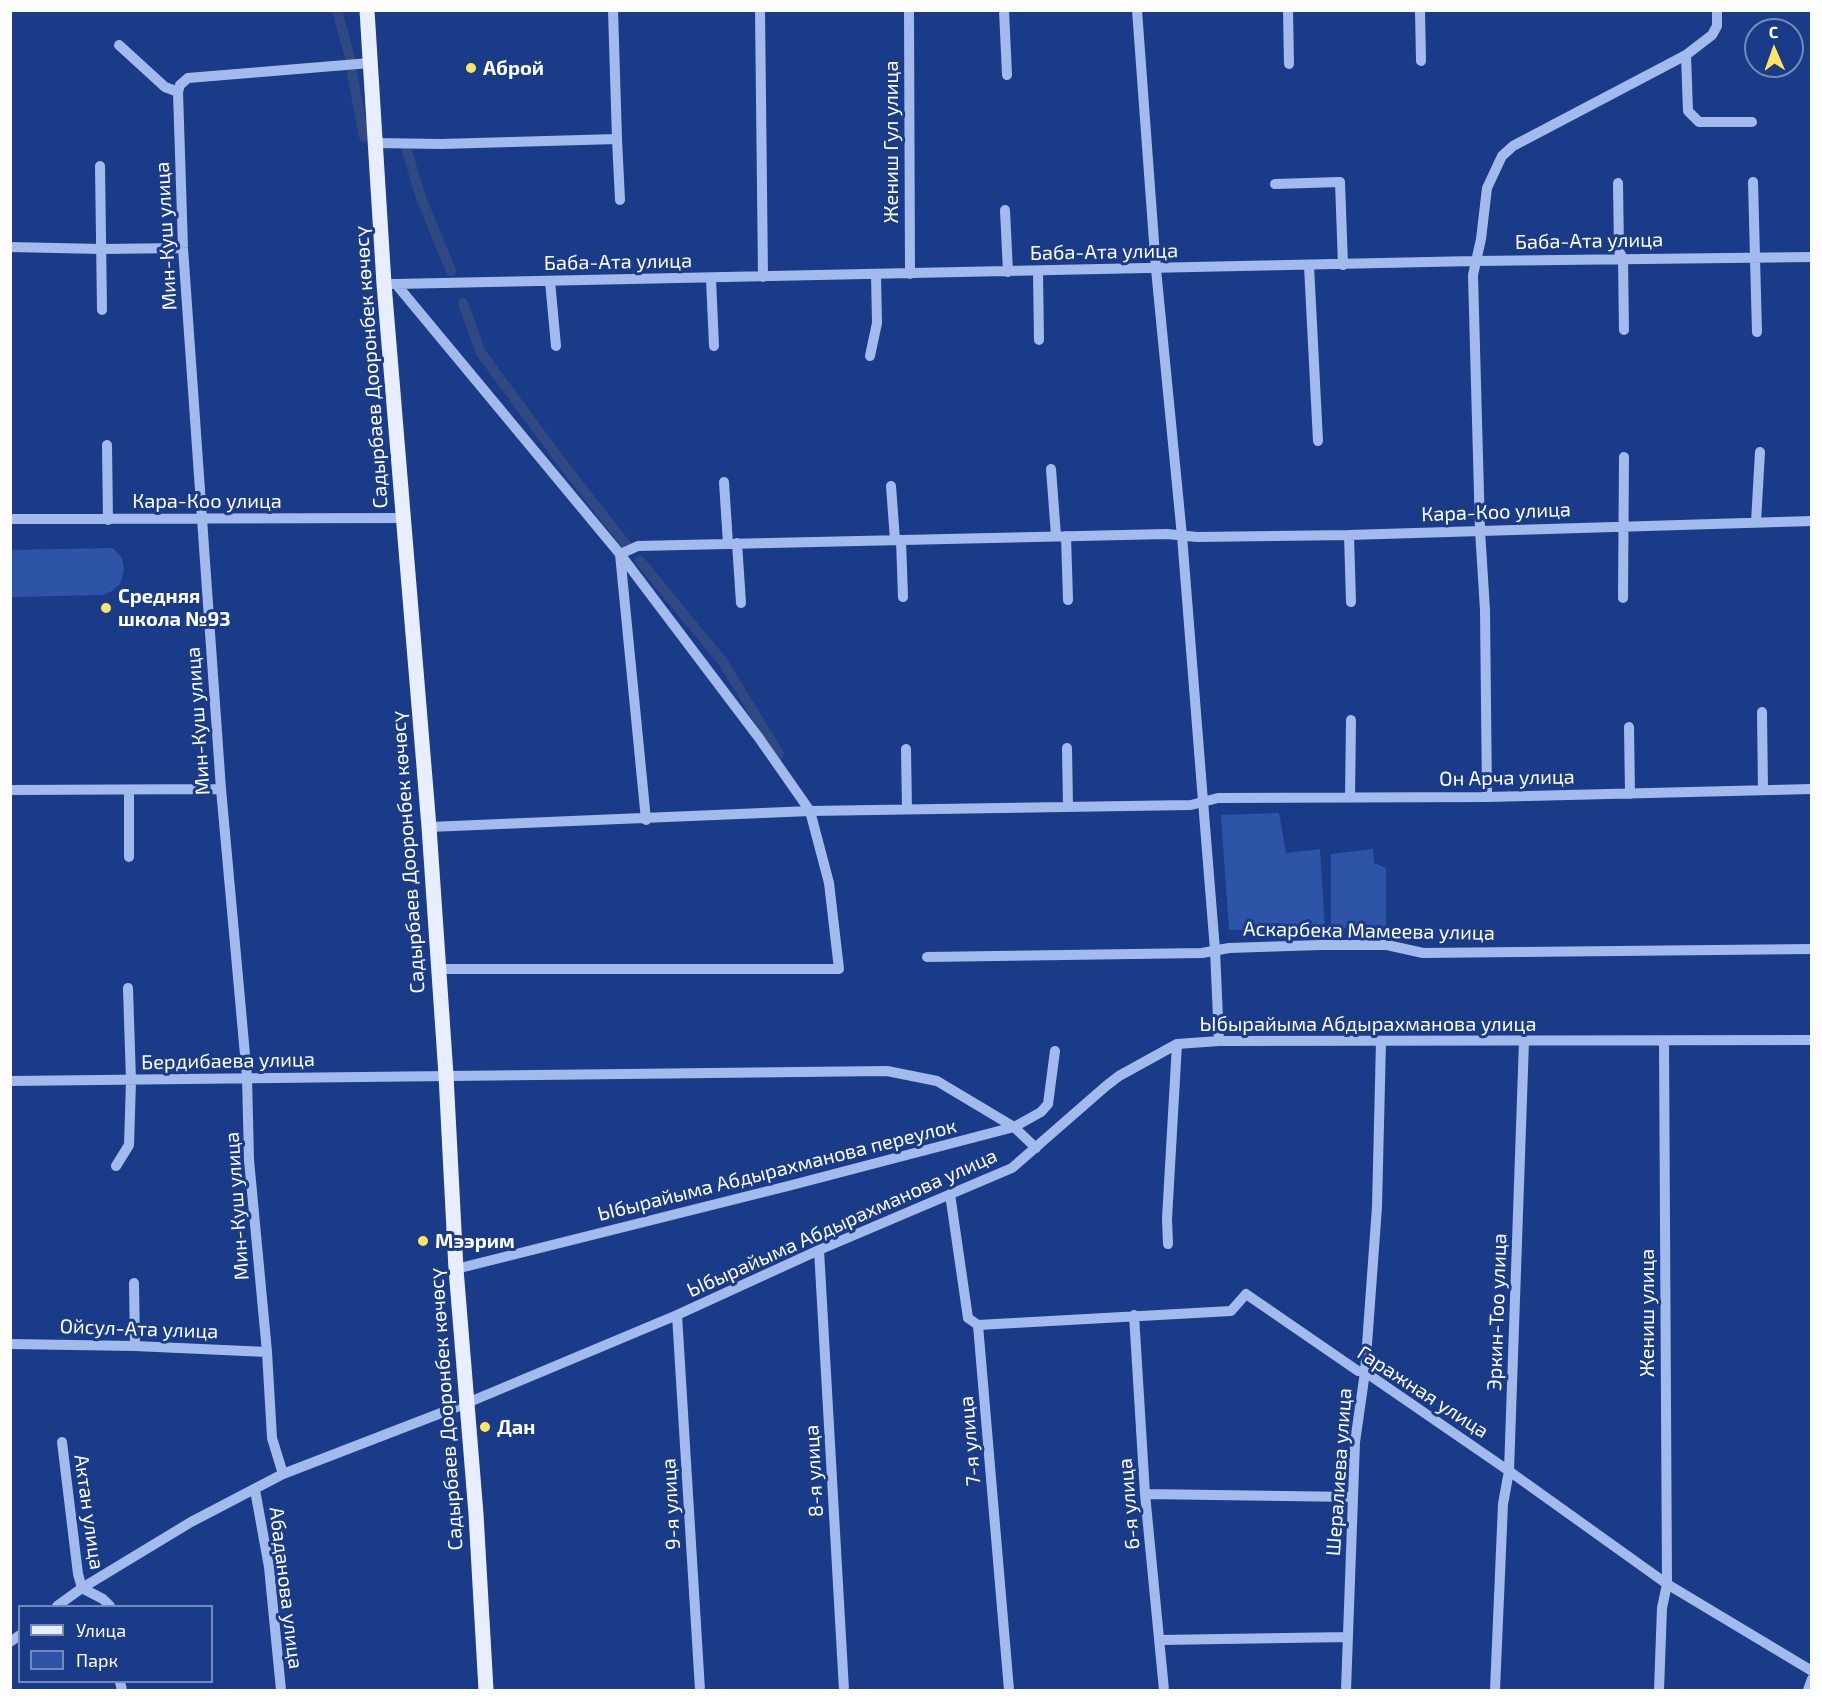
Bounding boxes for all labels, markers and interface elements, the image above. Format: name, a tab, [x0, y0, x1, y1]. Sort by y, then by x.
north arrow	[1744, 18, 1804, 78]
text: С	[1768, 22, 1778, 41]
place label: Аброй	[483, 56, 544, 80]
marker: Аброй	[464, 61, 478, 75]
street label: Жениш Гул улица	[879, 61, 903, 223]
street label: Мин-Куш улица	[150, 161, 182, 311]
street label: Садырбаев Дооронбек көчөсү	[349, 225, 393, 509]
street label: Баба-Ата улица	[1515, 228, 1663, 254]
street label: Баба-Ата улица	[1030, 239, 1178, 265]
street label: Баба-Ата улица	[544, 249, 692, 275]
street label: Кара-Коо улица	[132, 489, 282, 513]
street label: Кара-Коо улица	[1421, 497, 1571, 527]
place label: Средняя школа №93	[118, 584, 231, 631]
marker: Средняя школа №93	[99, 601, 113, 615]
street label: Мин-Куш улица	[181, 646, 215, 796]
street label: Садырбаев Дооронбек көчөсү	[386, 710, 430, 994]
street label: Он Арча улица	[1439, 765, 1575, 791]
street label: Аскарбека Мамеева улица	[1243, 917, 1495, 945]
street label: Ыбырайыма Абдырахманова улица	[1199, 1012, 1537, 1036]
street label: Бердибаева улица	[141, 1047, 315, 1075]
street label: Ыбырайыма Абдырахманова переулок	[595, 1114, 959, 1226]
street label: Мин-Куш улица	[220, 1131, 254, 1281]
street label: Ыбырайыма Абдырахманова улица	[683, 1143, 1001, 1303]
place label: Мээрим	[435, 1229, 515, 1253]
street label: Эркин-Тоо улица	[1482, 1233, 1512, 1391]
marker: Мээрим	[416, 1234, 430, 1248]
street label: Жениш улица	[1635, 1249, 1659, 1377]
street label: Садырбаев Дооронбек көчөсү	[424, 1267, 468, 1551]
street label: Ойсул-Ата улица	[59, 1314, 219, 1344]
street label: Гаражная улица	[1353, 1341, 1493, 1443]
street label: Шералиева улица	[1321, 1387, 1357, 1557]
street label: 7-я улица	[954, 1395, 986, 1487]
place label: Дан	[497, 1415, 535, 1439]
marker: Дан	[478, 1420, 492, 1434]
street label: 8-я улица	[800, 1424, 828, 1518]
street label: Актан улица	[69, 1453, 109, 1571]
street label: 6-я улица	[1113, 1457, 1145, 1551]
street label: 9-я улица	[657, 1458, 685, 1550]
street label: Абаданова улица	[264, 1506, 308, 1670]
legend	[18, 1605, 213, 1683]
text: Улица	[76, 1619, 126, 1641]
text: Парк	[76, 1649, 118, 1671]

